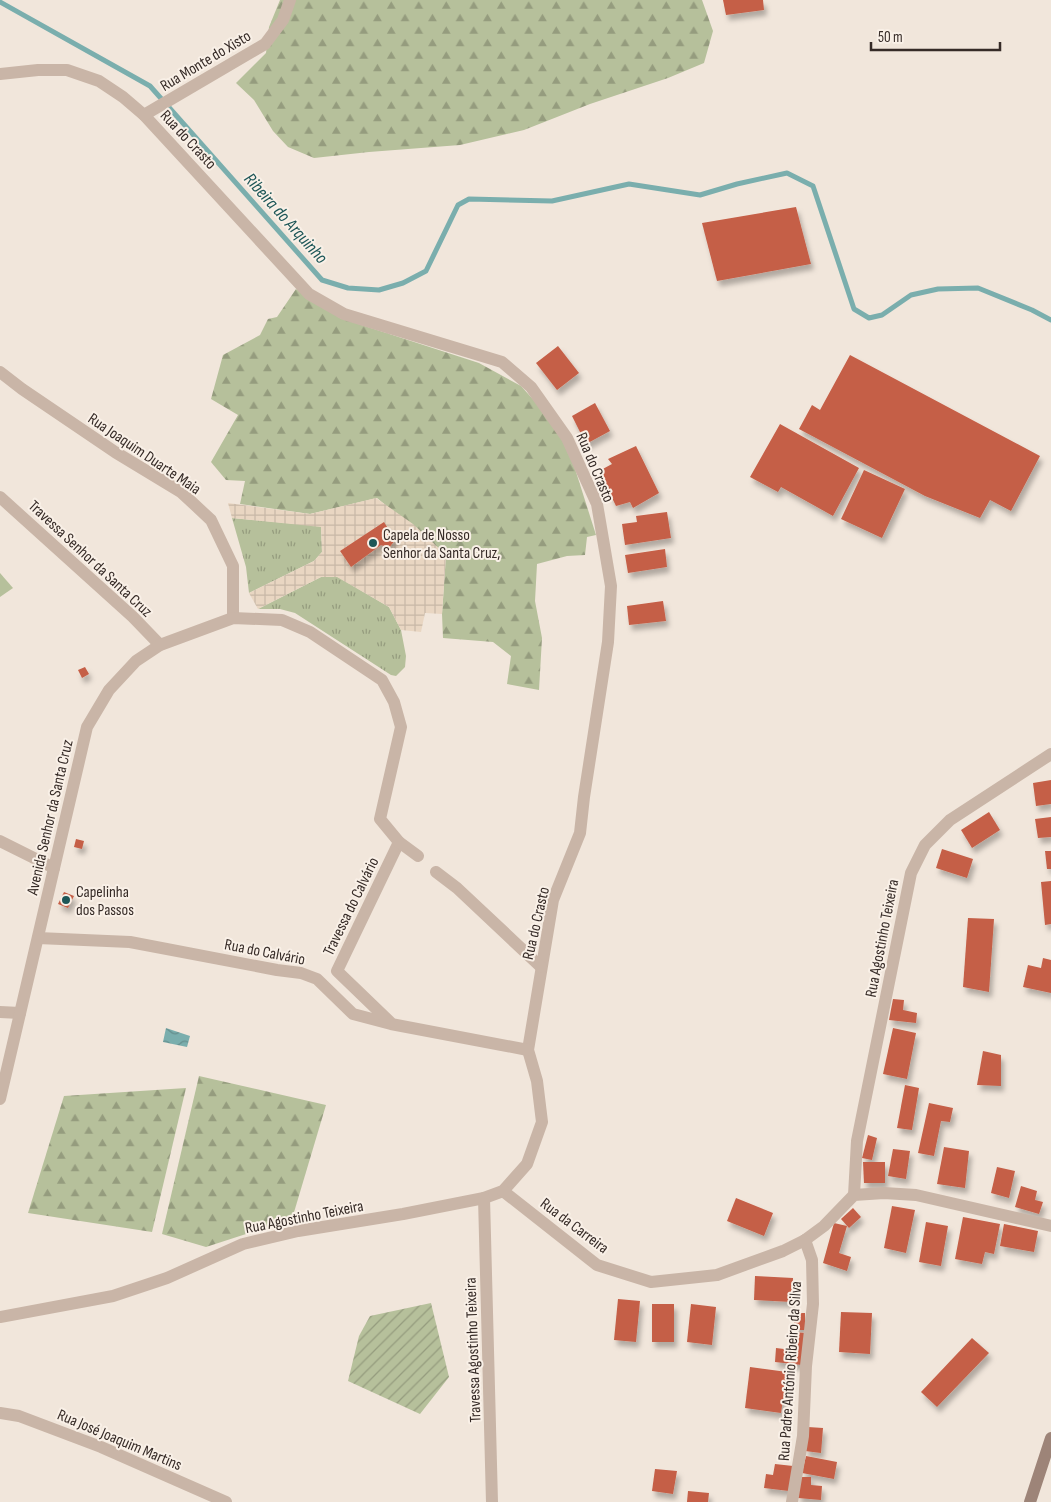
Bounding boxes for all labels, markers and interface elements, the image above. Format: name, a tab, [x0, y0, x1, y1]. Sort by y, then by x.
scale bar	[871, 20, 1000, 52]
street label: Rua Monte do Xisto	[157, 27, 255, 96]
text: 50 m	[878, 28, 903, 47]
street label: Rua do Crasto	[156, 106, 220, 174]
water label: Ribeira do Arquinho	[240, 169, 332, 268]
street label: Rua Joaquim Duarte Maia	[84, 409, 204, 499]
street label: Rua do Crasto	[571, 430, 618, 505]
street label: Travessa Senhor da Santa Cruz	[24, 497, 156, 622]
place label: Capela de Nosso Senhor da Santa Cruz,	[383, 526, 500, 563]
marker: Capela de Nosso Senhor da Santa Cruz,	[367, 537, 379, 549]
street label: Avenida Senhor da Santa Cruz	[23, 738, 78, 898]
street label: Travessa do Calvário	[319, 854, 383, 959]
street label: Rua Agostinho Teixeira	[862, 878, 903, 999]
place label: Capelinha dos Passos	[76, 883, 134, 920]
street label: Rua do Crasto	[519, 885, 554, 962]
marker: Capelinha dos Passos	[60, 894, 72, 906]
street label: Rua do Calvário	[223, 935, 307, 970]
street label: Rua da Carreira	[536, 1194, 612, 1258]
street label: Rua Agostinho Teixeira	[244, 1197, 365, 1238]
street label: Travessa Agostinho Teixeira	[461, 1277, 486, 1423]
street label: Rua Padre António Ribeiro da Silva	[775, 1281, 806, 1462]
street label: Rua José Joaquim Martins	[54, 1406, 185, 1475]

